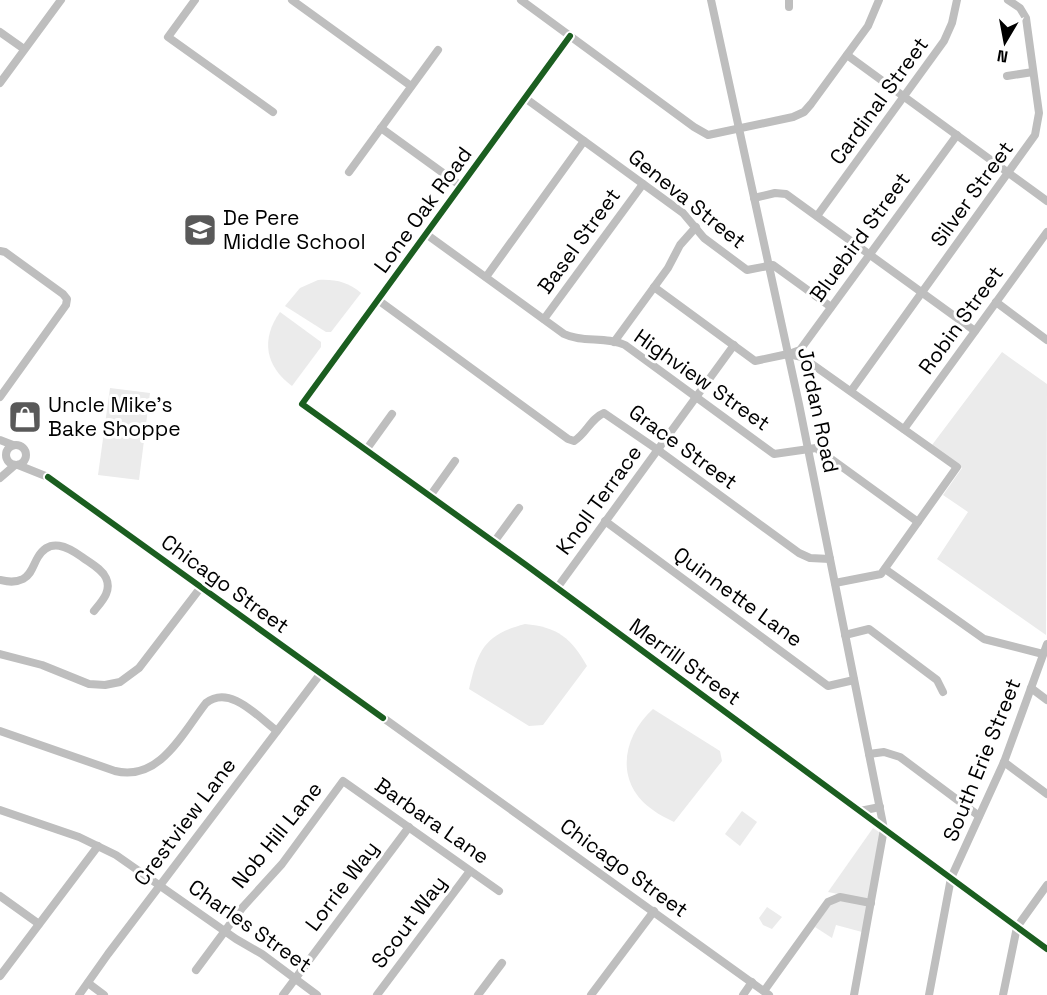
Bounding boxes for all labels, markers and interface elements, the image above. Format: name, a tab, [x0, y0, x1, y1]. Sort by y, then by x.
north arrow	[975, 12, 1035, 72]
street label: Cardinal Street	[823, 32, 934, 170]
text: N	[995, 45, 1010, 68]
street label: Silver Street	[924, 136, 1019, 252]
street label: Lone Oak Road	[368, 141, 477, 278]
street label: Geneva Street	[623, 143, 752, 254]
street label: Bluebird Street	[804, 167, 916, 307]
street label: Basel Street	[531, 183, 626, 299]
place label: De Pere Middle School	[223, 204, 366, 255]
school or university icon: De Pere Middle School	[182, 212, 218, 248]
street label: Robin Street	[912, 260, 1009, 379]
street label: Highview Street	[629, 323, 776, 437]
street label: Jordan Road	[792, 345, 845, 475]
place label: Uncle Mike's Bake Shoppe	[48, 391, 181, 442]
street label: Grace Street	[624, 398, 743, 495]
shop icon: Uncle Mike's Bake Shoppe	[7, 399, 43, 435]
street label: Knoll Terrace	[550, 440, 647, 560]
street label: Chicago Street	[156, 528, 295, 639]
street label: Quinnette Lane	[668, 541, 808, 653]
street label: Merrill Street	[624, 612, 746, 711]
street label: South Erie Street	[937, 674, 1027, 845]
street label: Crestview Lane	[128, 752, 242, 891]
street label: Barbara Lane	[370, 771, 495, 870]
street label: Nob Hill Lane	[225, 776, 328, 893]
street label: Chicago Street	[555, 812, 694, 923]
street label: Lorrie Way	[299, 835, 384, 936]
street label: Scout Way	[365, 870, 452, 973]
street label: Charles Street	[183, 873, 317, 978]

